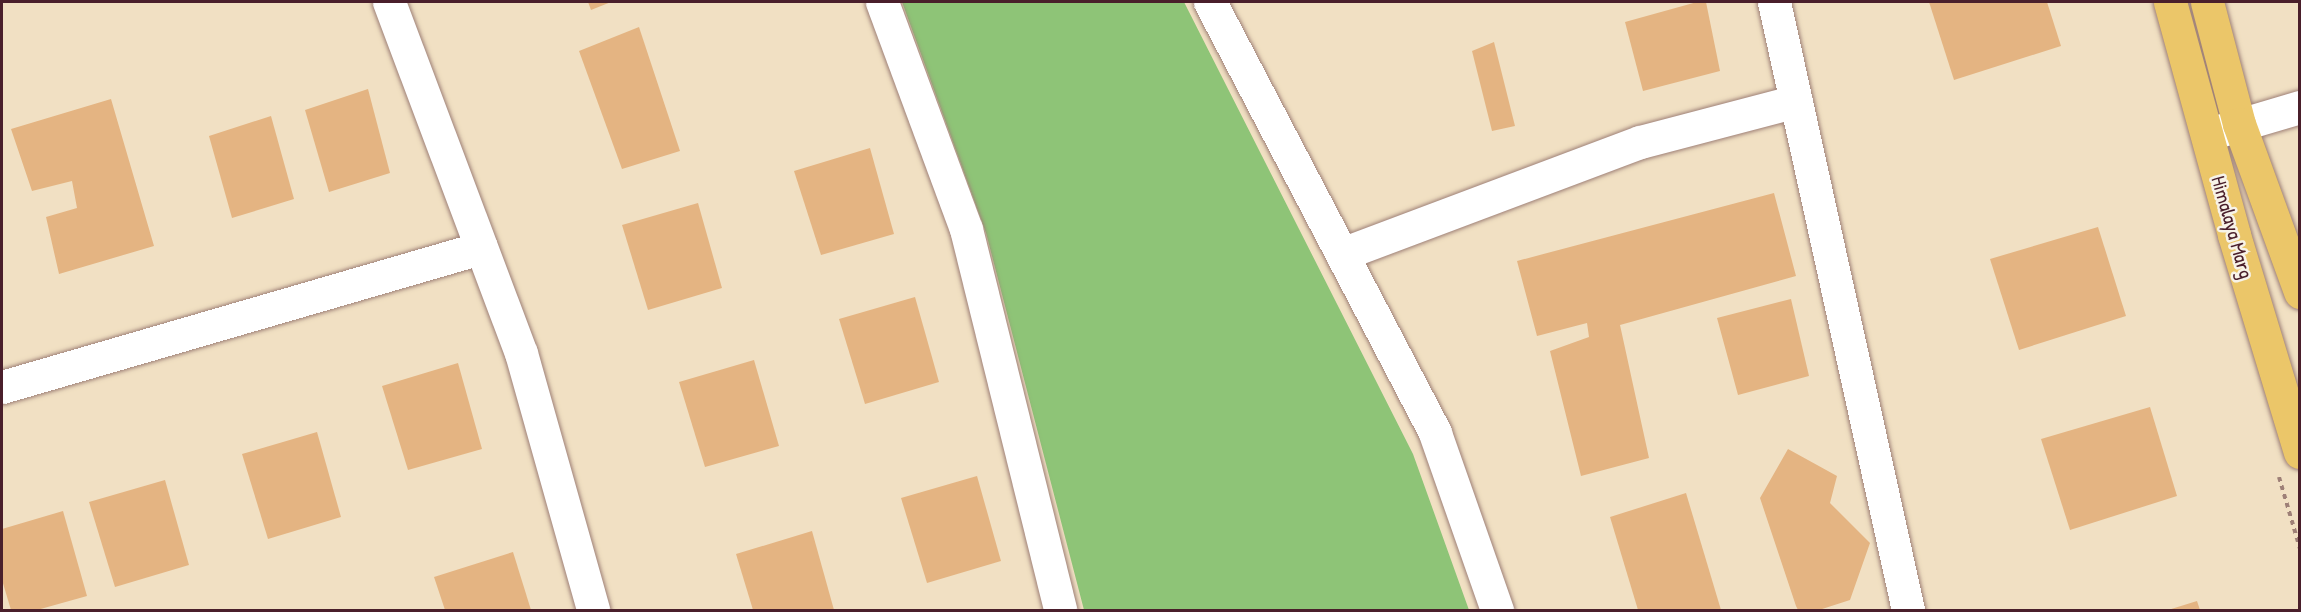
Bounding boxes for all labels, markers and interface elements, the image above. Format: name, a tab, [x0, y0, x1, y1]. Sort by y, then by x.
street label: Himalaya Marg	[2207, 173, 2259, 281]

